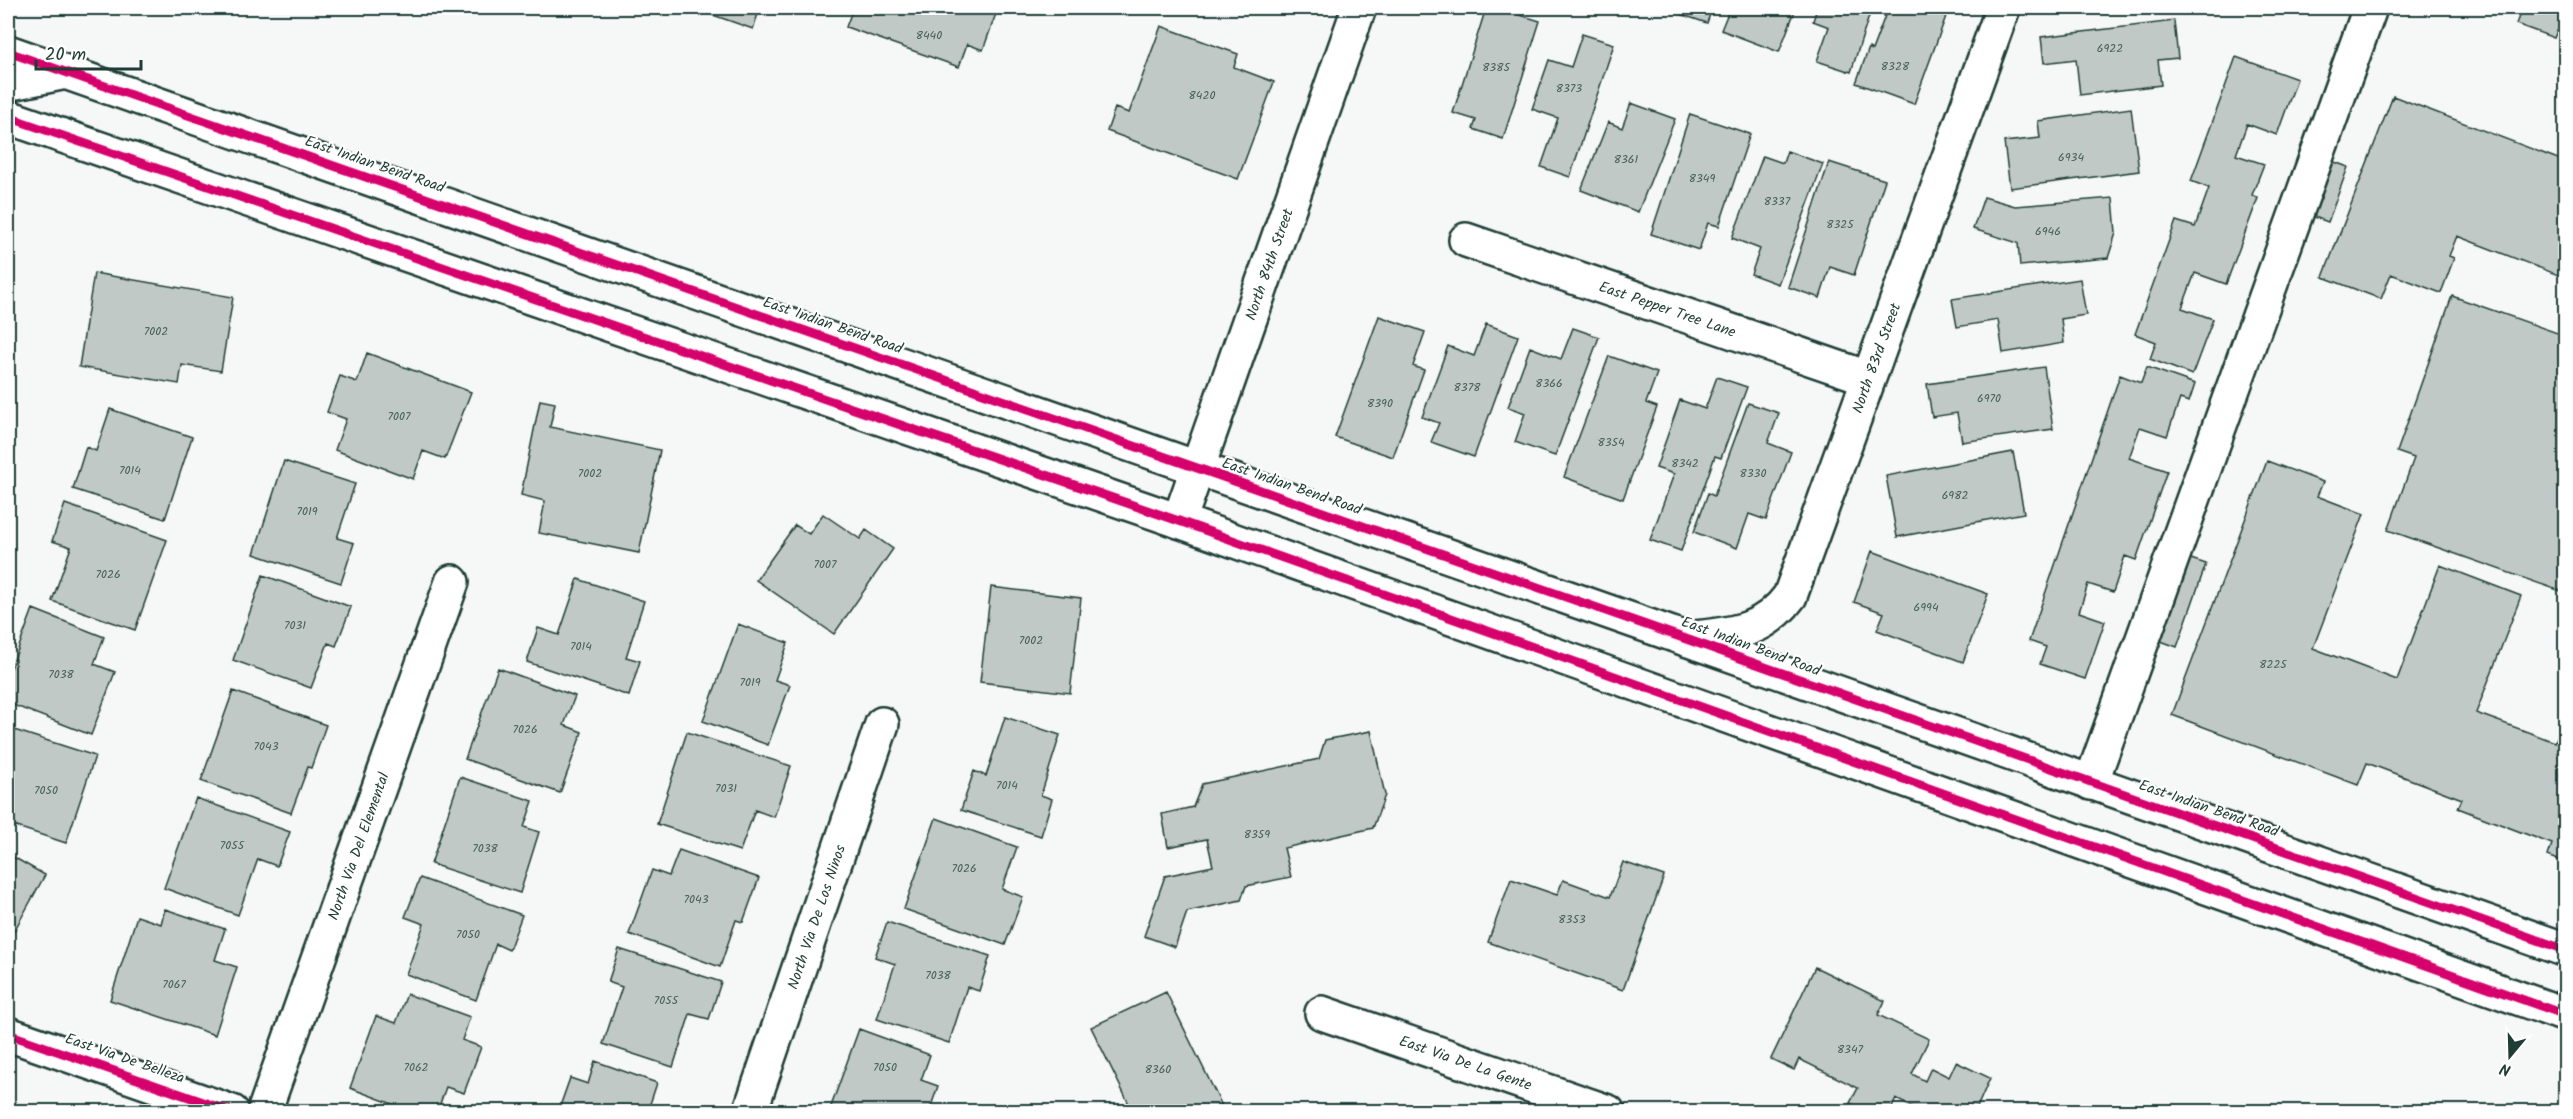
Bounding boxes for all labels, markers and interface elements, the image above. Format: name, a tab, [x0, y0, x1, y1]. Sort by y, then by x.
house number: 8440	[916, 26, 942, 45]
scale bar	[36, 33, 141, 71]
house number: 6922	[2097, 39, 2123, 58]
text: 20 m	[45, 41, 86, 70]
house number: 8328	[1881, 57, 1910, 76]
house number: 8385	[1482, 58, 1511, 77]
house number: 8373	[1556, 79, 1582, 98]
house number: 8420	[1189, 86, 1215, 105]
street label: East Indian Bend Road	[301, 130, 448, 200]
house number: 6934	[2058, 148, 2084, 167]
house number: 8361	[1614, 150, 1638, 169]
house number: 8349	[1689, 169, 1715, 188]
house number: 8337	[1764, 192, 1791, 211]
street label: North 84th Street	[1239, 205, 1301, 324]
house number: 8325	[1826, 215, 1855, 234]
house number: 6946	[2035, 222, 2061, 241]
street label: East Pepper Tree Lane	[1595, 275, 1739, 345]
street label: East Indian Bend Road	[759, 291, 906, 361]
street label: North 83rd Street	[1846, 300, 1908, 417]
house number: 7002	[144, 322, 168, 341]
house number: 8366	[1535, 374, 1563, 393]
house number: 8378	[1454, 378, 1481, 397]
house number: 6970	[1977, 389, 2001, 408]
house number: 8390	[1367, 394, 1393, 413]
house number: 7007	[387, 407, 411, 426]
house number: 8354	[1597, 433, 1625, 452]
street label: East Indian Bend Road	[1218, 452, 1365, 522]
house number: 8342	[1671, 454, 1699, 473]
house number: 7014	[119, 461, 141, 480]
house number: 7002	[578, 464, 602, 483]
house number: 8330	[1740, 464, 1766, 483]
house number: 6982	[1942, 486, 1968, 505]
house number: 7019	[296, 502, 318, 521]
house number: 7007	[813, 555, 837, 574]
house number: 7026	[95, 565, 121, 584]
house number: 6994	[1914, 598, 1939, 617]
street label: East Indian Bend Road	[1678, 611, 1824, 683]
house number: 7031	[284, 616, 306, 635]
house number: 7002	[1019, 631, 1043, 650]
house number: 7014	[570, 637, 592, 656]
house number: 8225	[2259, 655, 2288, 674]
house number: 7038	[48, 665, 75, 684]
house number: 7019	[739, 673, 761, 692]
house number: 7026	[512, 720, 538, 739]
house number: 7043	[254, 737, 279, 756]
street label: North Via Del Elemental	[322, 769, 397, 924]
street label: East Indian Bend Road	[2135, 774, 2282, 844]
house number: 7014	[996, 776, 1018, 795]
house number: 7031	[715, 779, 737, 798]
house number: 7050	[34, 781, 58, 800]
house number: 8359	[1244, 825, 1270, 844]
house number: 7055	[220, 836, 246, 855]
house number: 7038	[472, 839, 499, 858]
street label: North Via De Los Ninos	[782, 841, 853, 993]
house number: 7026	[951, 859, 977, 878]
house number: 7043	[684, 890, 709, 909]
house number: 8353	[1558, 910, 1586, 929]
house number: 7050	[456, 925, 480, 944]
house number: 7038	[925, 966, 952, 985]
house number: 7067	[162, 975, 186, 994]
house number: 7055	[654, 991, 680, 1010]
north arrow	[2480, 1026, 2540, 1086]
street label: East Via De Belleza	[62, 1027, 188, 1091]
street label: East Via De La Gente	[1396, 1030, 1535, 1098]
house number: 8347	[1837, 1040, 1864, 1059]
text: N	[2497, 1055, 2514, 1082]
house number: 7062	[403, 1058, 429, 1077]
house number: 7050	[873, 1058, 897, 1077]
house number: 8360	[1145, 1060, 1171, 1079]

